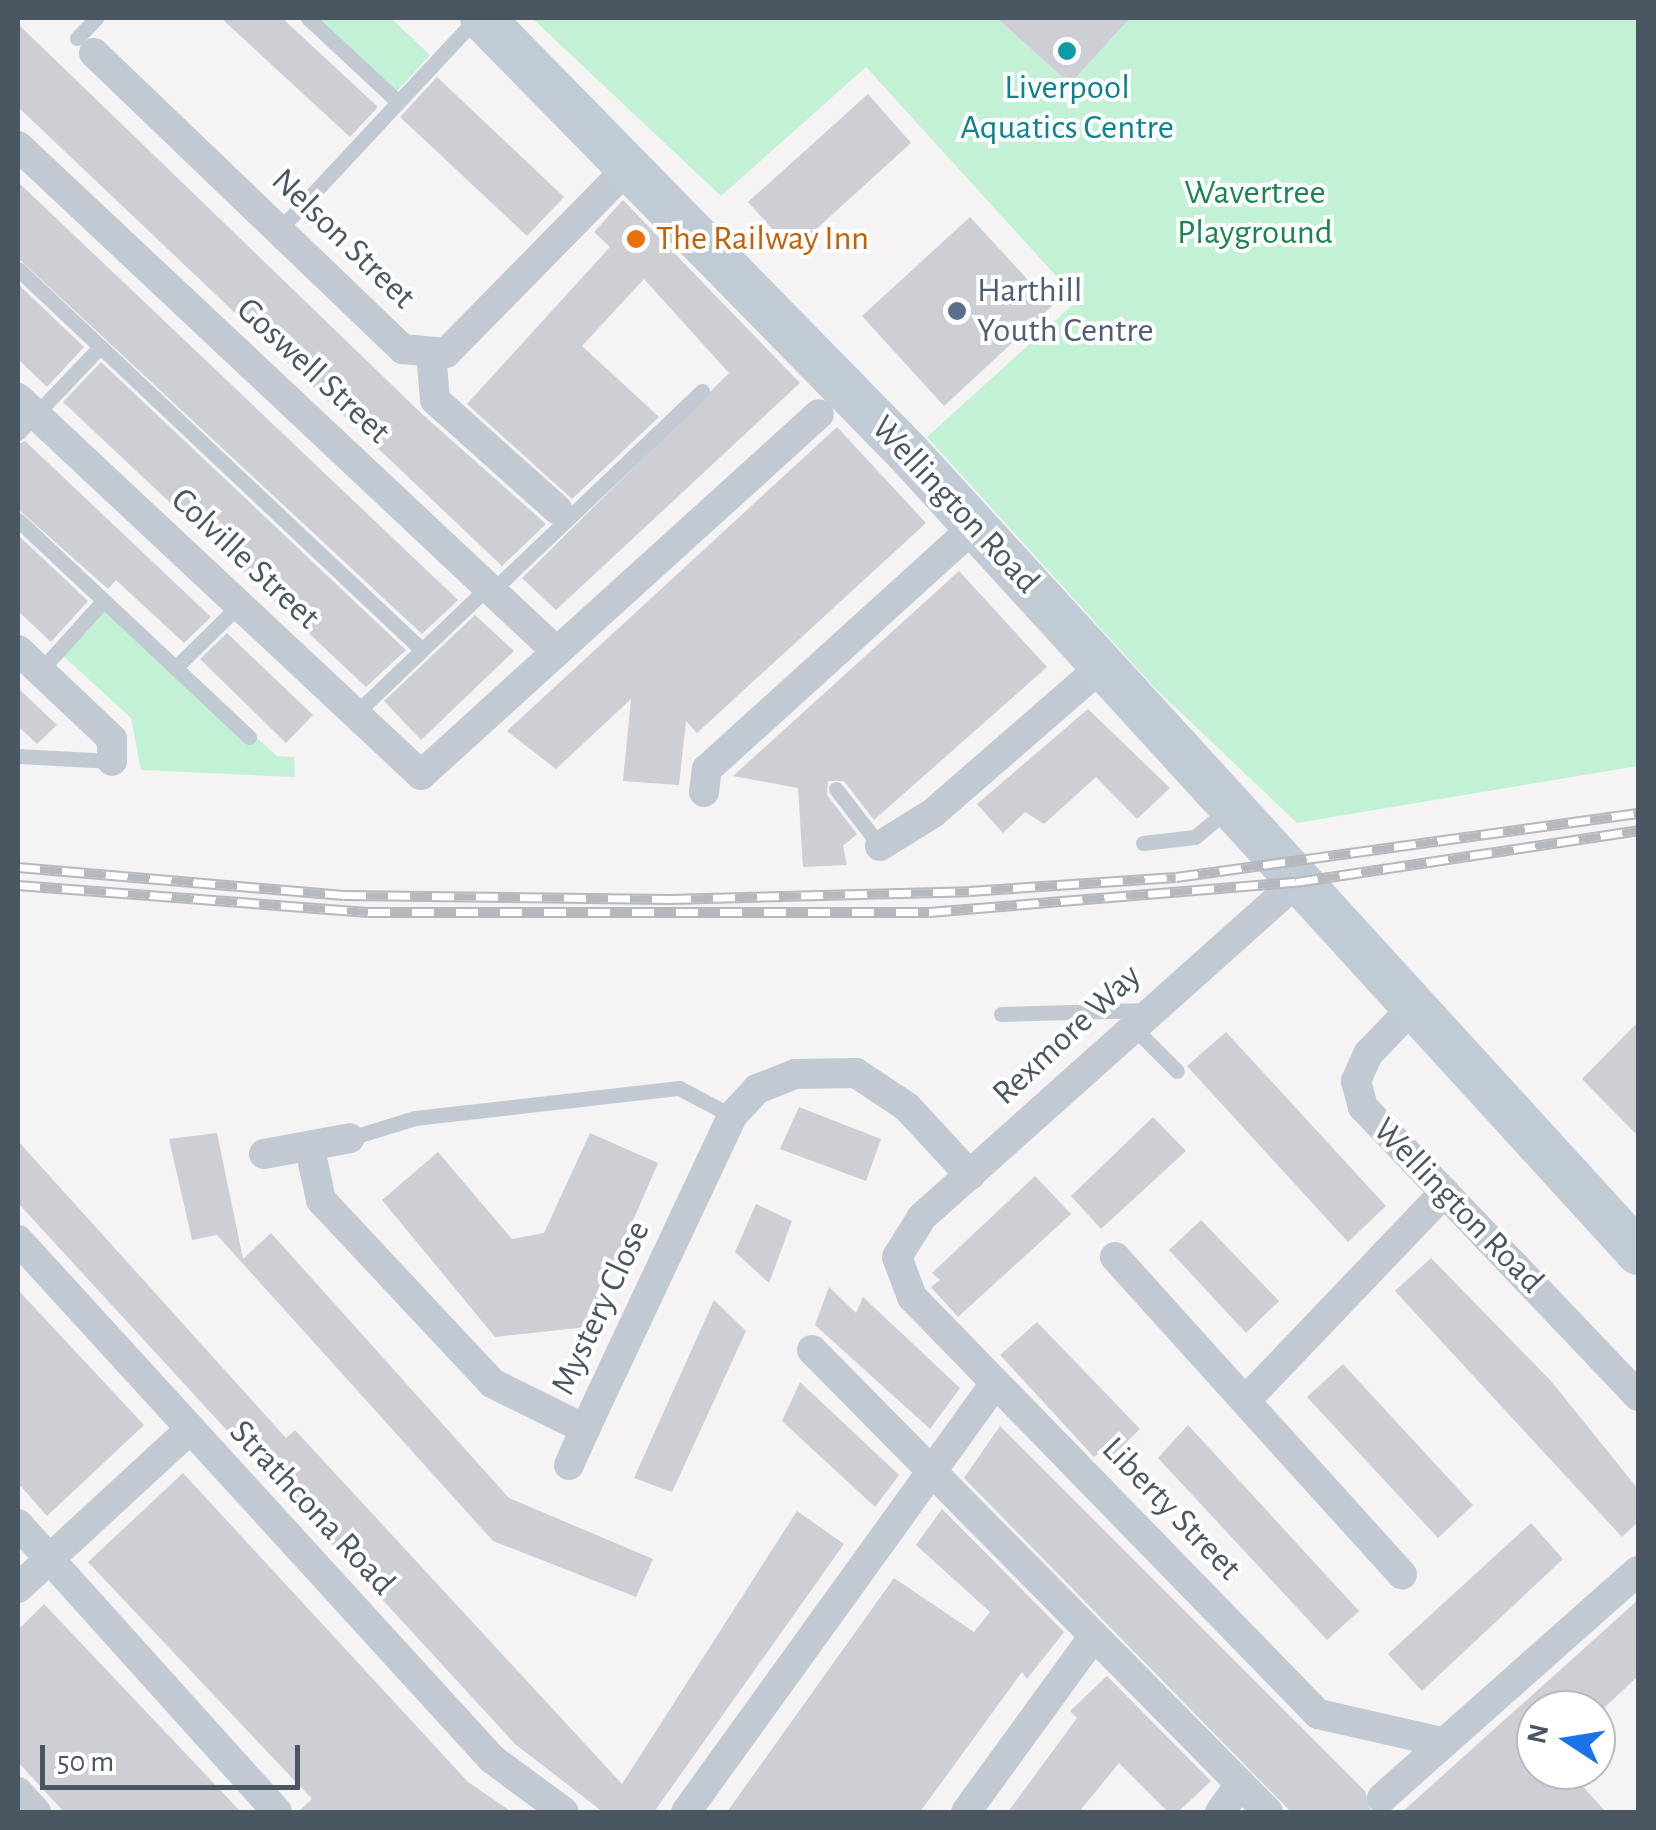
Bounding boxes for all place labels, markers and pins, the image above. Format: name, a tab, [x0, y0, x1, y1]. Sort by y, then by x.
marker: Liverpool Aquatics Centre	[1056, 40, 1078, 62]
place label: Liverpool Aquatics Centre	[960, 67, 1174, 149]
place label: The Railway Inn	[656, 218, 869, 260]
marker: The Railway Inn	[625, 228, 647, 250]
place label: Harthill Youth Centre	[977, 270, 1154, 352]
marker: Harthill Youth Centre	[946, 300, 968, 322]

